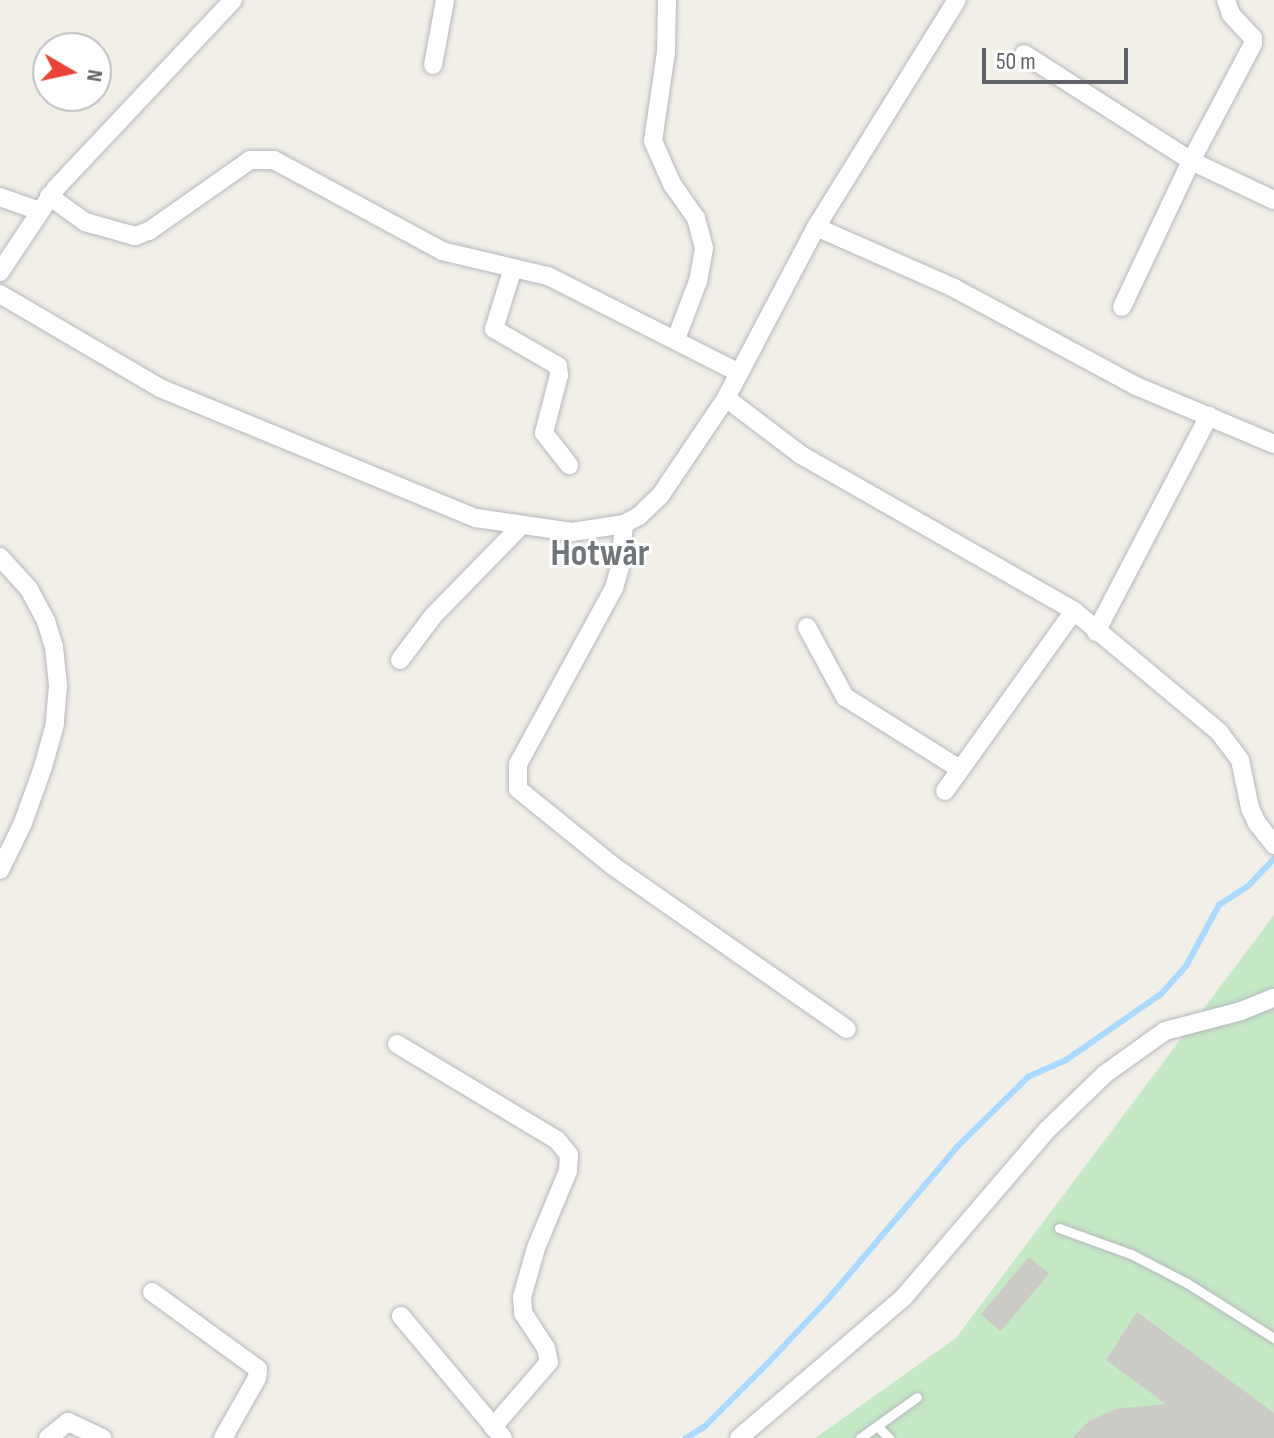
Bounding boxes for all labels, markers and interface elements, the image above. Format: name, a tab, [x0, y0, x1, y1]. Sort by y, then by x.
north arrow	[32, 32, 112, 112]
scale bar	[986, 32, 1132, 82]
text: 50 m	[996, 47, 1036, 76]
text: N	[80, 68, 108, 83]
district label: Hotwār	[550, 531, 650, 577]

